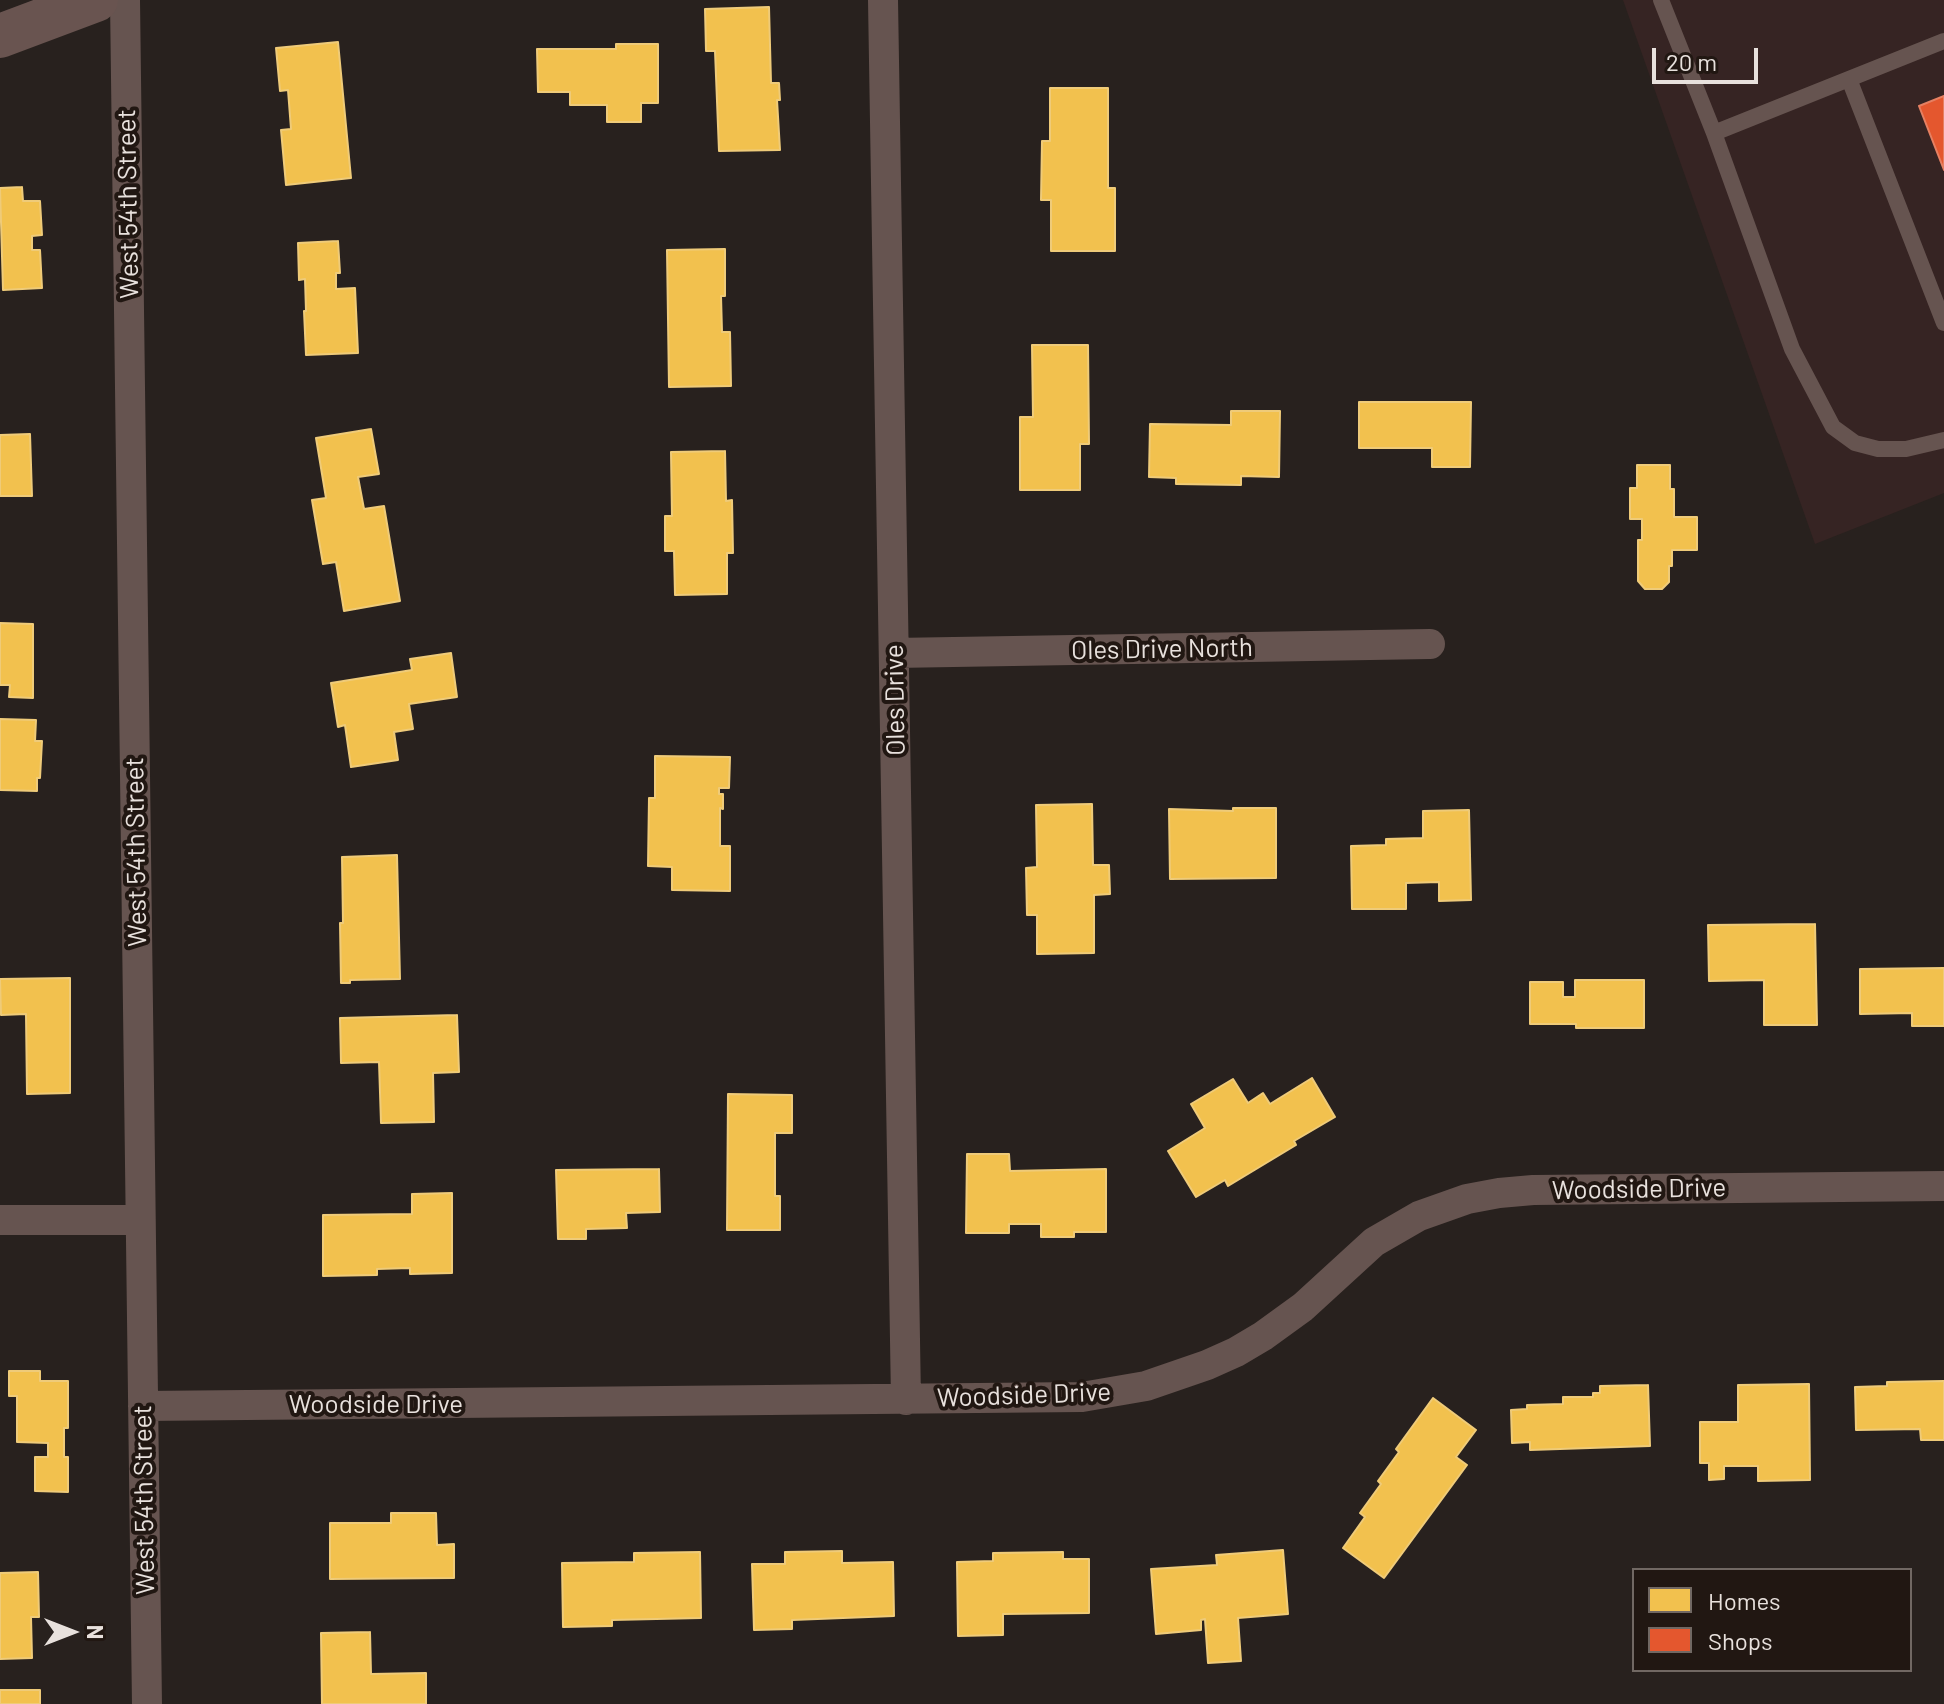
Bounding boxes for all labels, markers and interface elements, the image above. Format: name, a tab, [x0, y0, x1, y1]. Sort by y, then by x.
scale bar	[1656, 32, 1762, 82]
text: 20 m	[1666, 47, 1717, 76]
street label: West 54th Street	[111, 109, 145, 299]
street label: Oles Drive North	[1071, 632, 1253, 666]
street label: Oles Drive	[878, 644, 912, 756]
street label: West 54th Street	[119, 757, 153, 947]
street label: Woodside Drive	[1552, 1172, 1726, 1206]
street label: Woodside Drive	[936, 1376, 1112, 1414]
street label: Woodside Drive	[289, 1388, 463, 1420]
street label: West 54th Street	[127, 1405, 161, 1595]
legend	[1632, 1568, 1912, 1672]
text: Homes	[1708, 1586, 1781, 1615]
north arrow	[32, 1592, 112, 1672]
text: N	[83, 1625, 109, 1639]
text: Shops	[1708, 1626, 1773, 1655]

